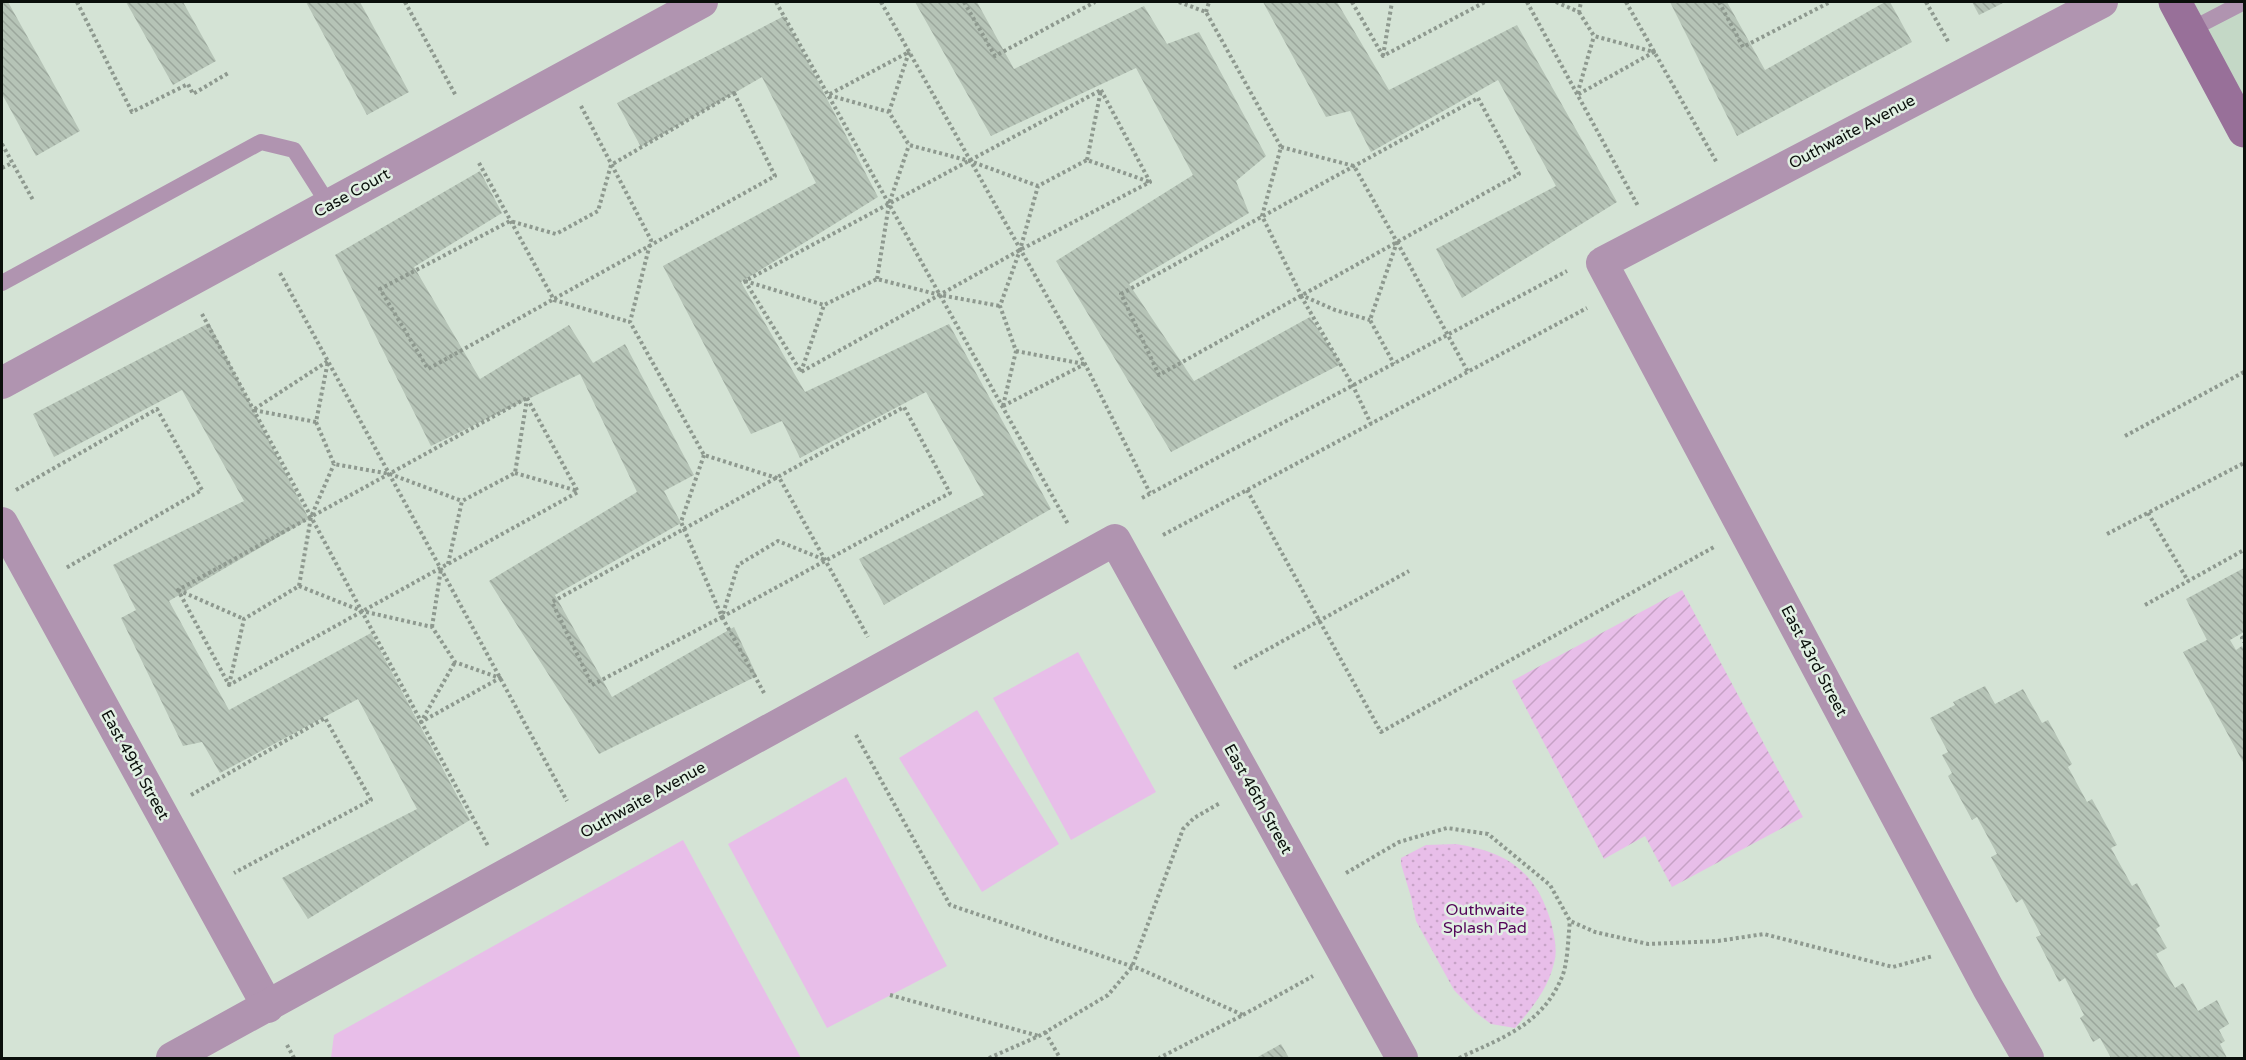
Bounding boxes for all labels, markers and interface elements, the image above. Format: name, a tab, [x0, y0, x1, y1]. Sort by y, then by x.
street label: Outhwaite Avenue	[1785, 90, 1919, 174]
street label: Case Court	[311, 164, 393, 222]
street label: East 43rd Street	[1776, 602, 1852, 720]
street label: East 49th Street	[96, 706, 174, 824]
street label: East 46th Street	[1219, 740, 1297, 858]
street label: Outhwaite Avenue	[577, 757, 709, 843]
park label: Outhwaite Splash Pad	[1443, 900, 1527, 938]

